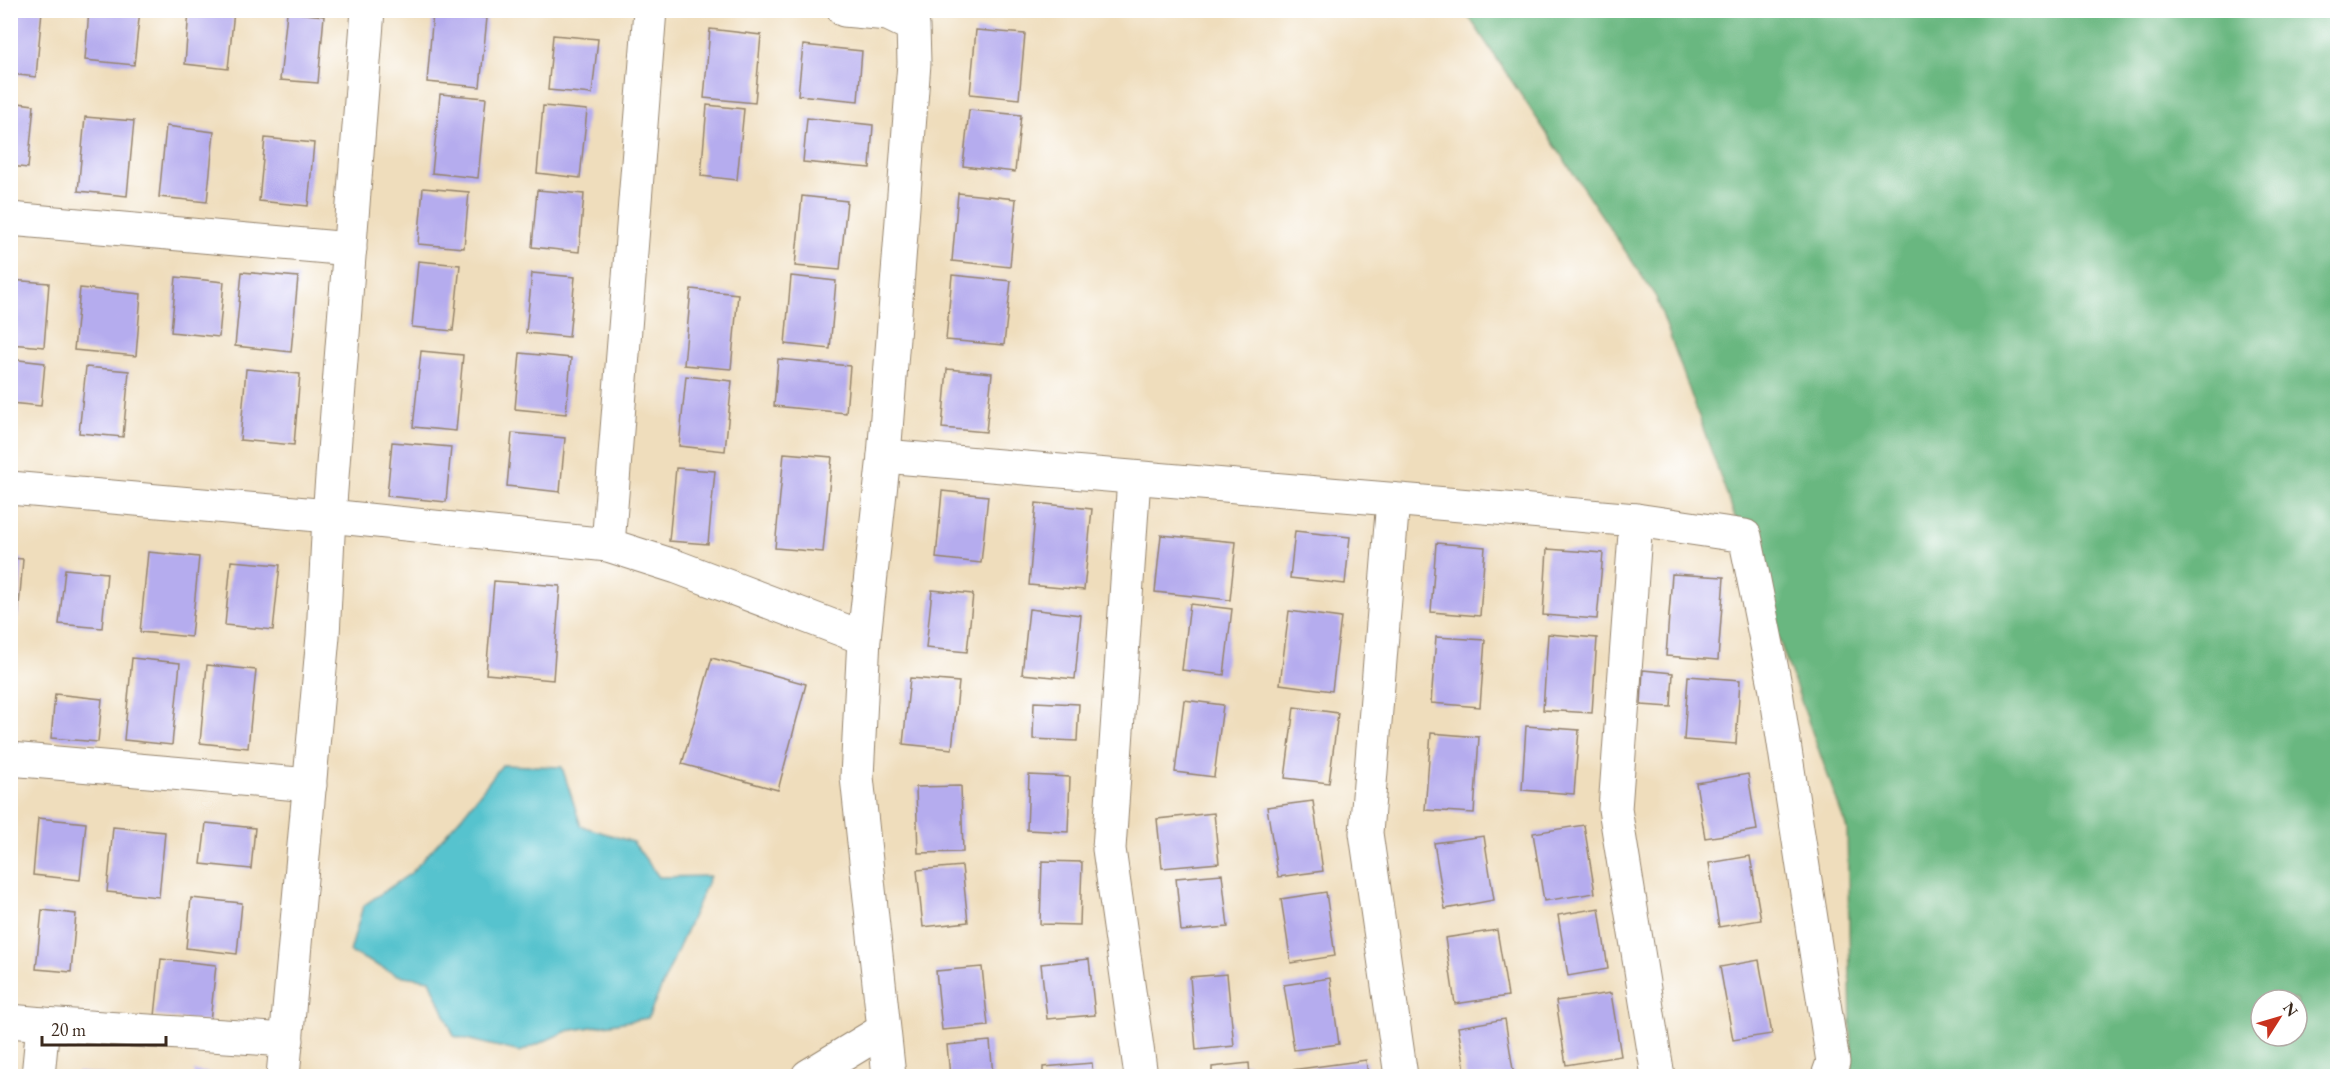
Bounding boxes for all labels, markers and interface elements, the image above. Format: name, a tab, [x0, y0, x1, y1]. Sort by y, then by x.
north arrow	[2249, 988, 2309, 1048]
text: N	[2278, 998, 2303, 1021]
scale bar	[42, 1009, 166, 1047]
text: 20 m	[51, 1018, 86, 1041]

